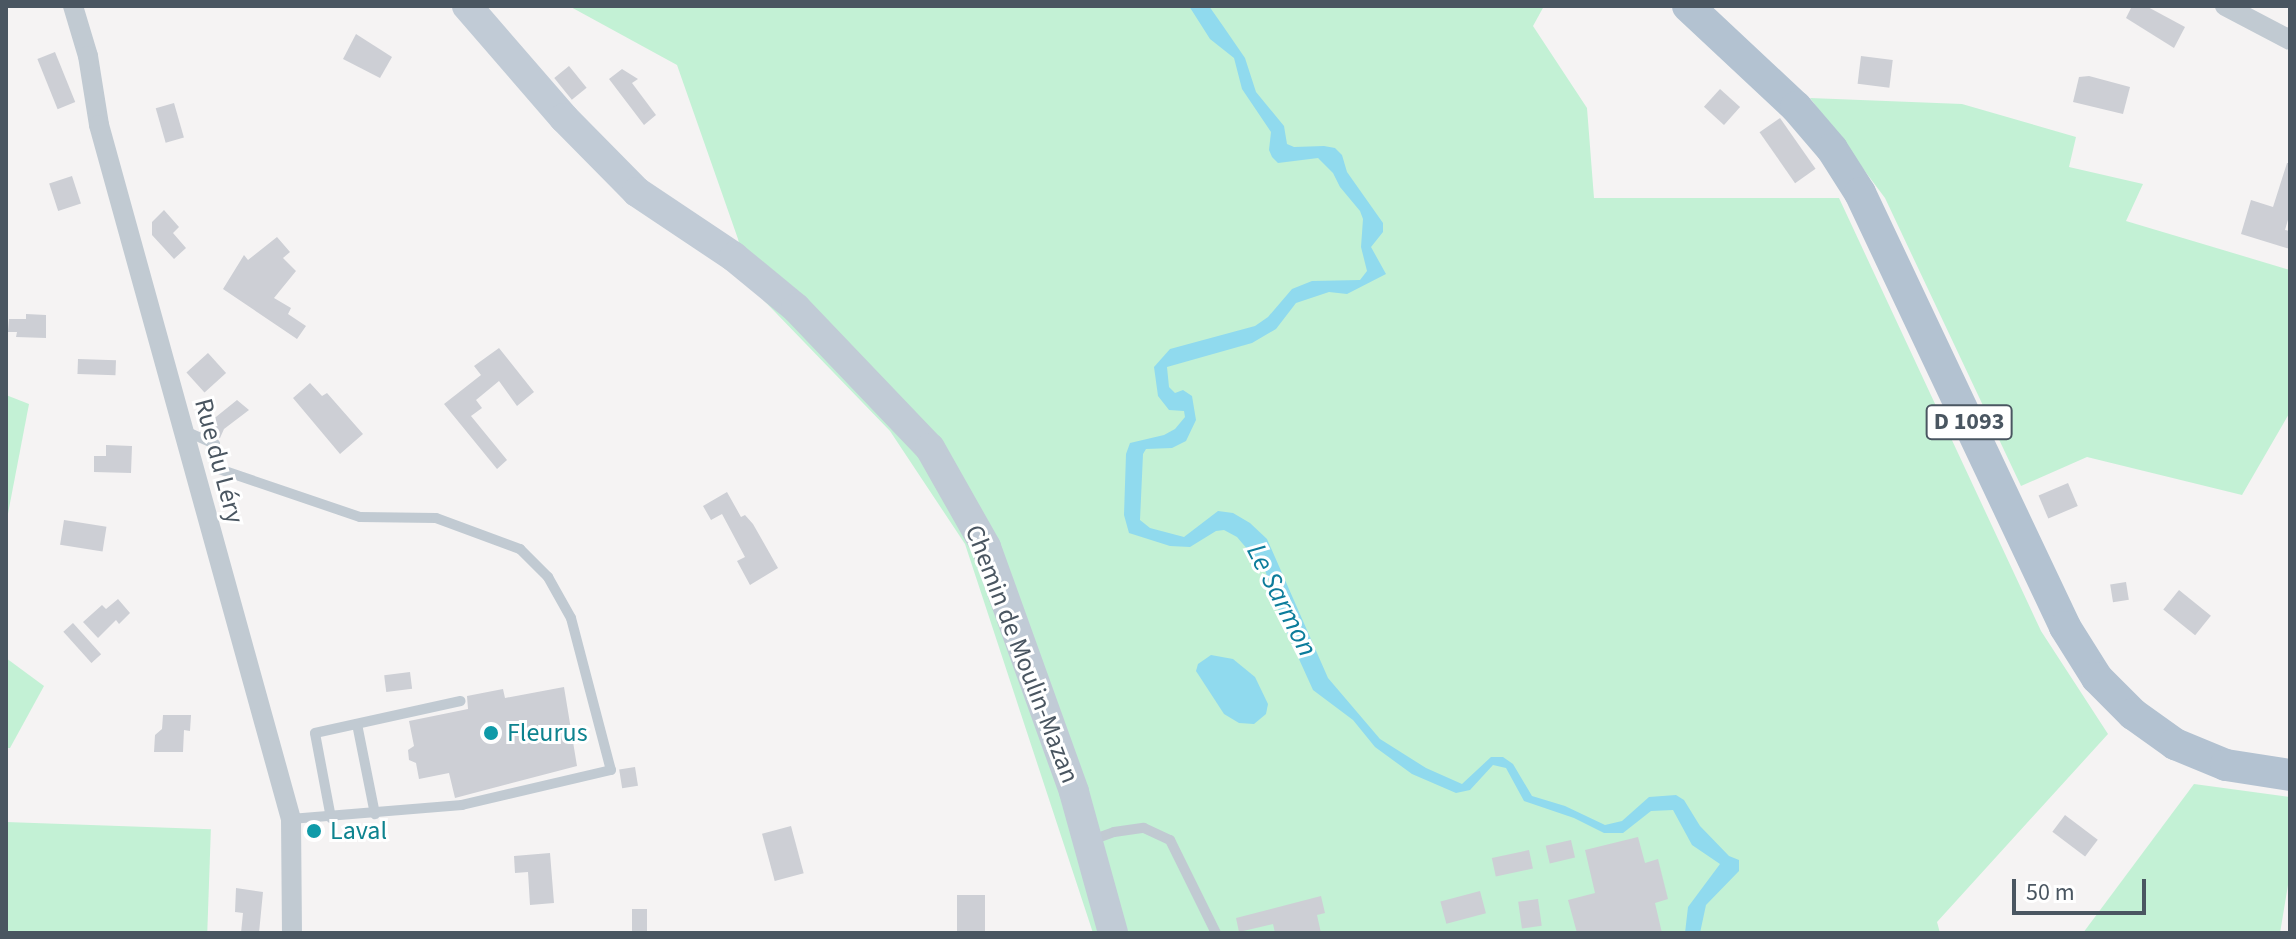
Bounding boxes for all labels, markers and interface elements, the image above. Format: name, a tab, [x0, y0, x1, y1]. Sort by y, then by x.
street label: Rue du Léry	[187, 395, 251, 527]
road number: D 1093	[1925, 402, 2013, 442]
street label: Chemin de Moulin-Mazan	[958, 520, 1086, 788]
water label: Le Sarmon	[1239, 538, 1325, 662]
place label: Fleurus	[507, 717, 588, 749]
marker: Fleurus	[482, 724, 500, 742]
place label: Laval	[330, 815, 387, 847]
marker: Laval	[305, 822, 323, 840]
scale bar	[2016, 863, 2150, 913]
text: 50 m	[2026, 875, 2075, 910]

